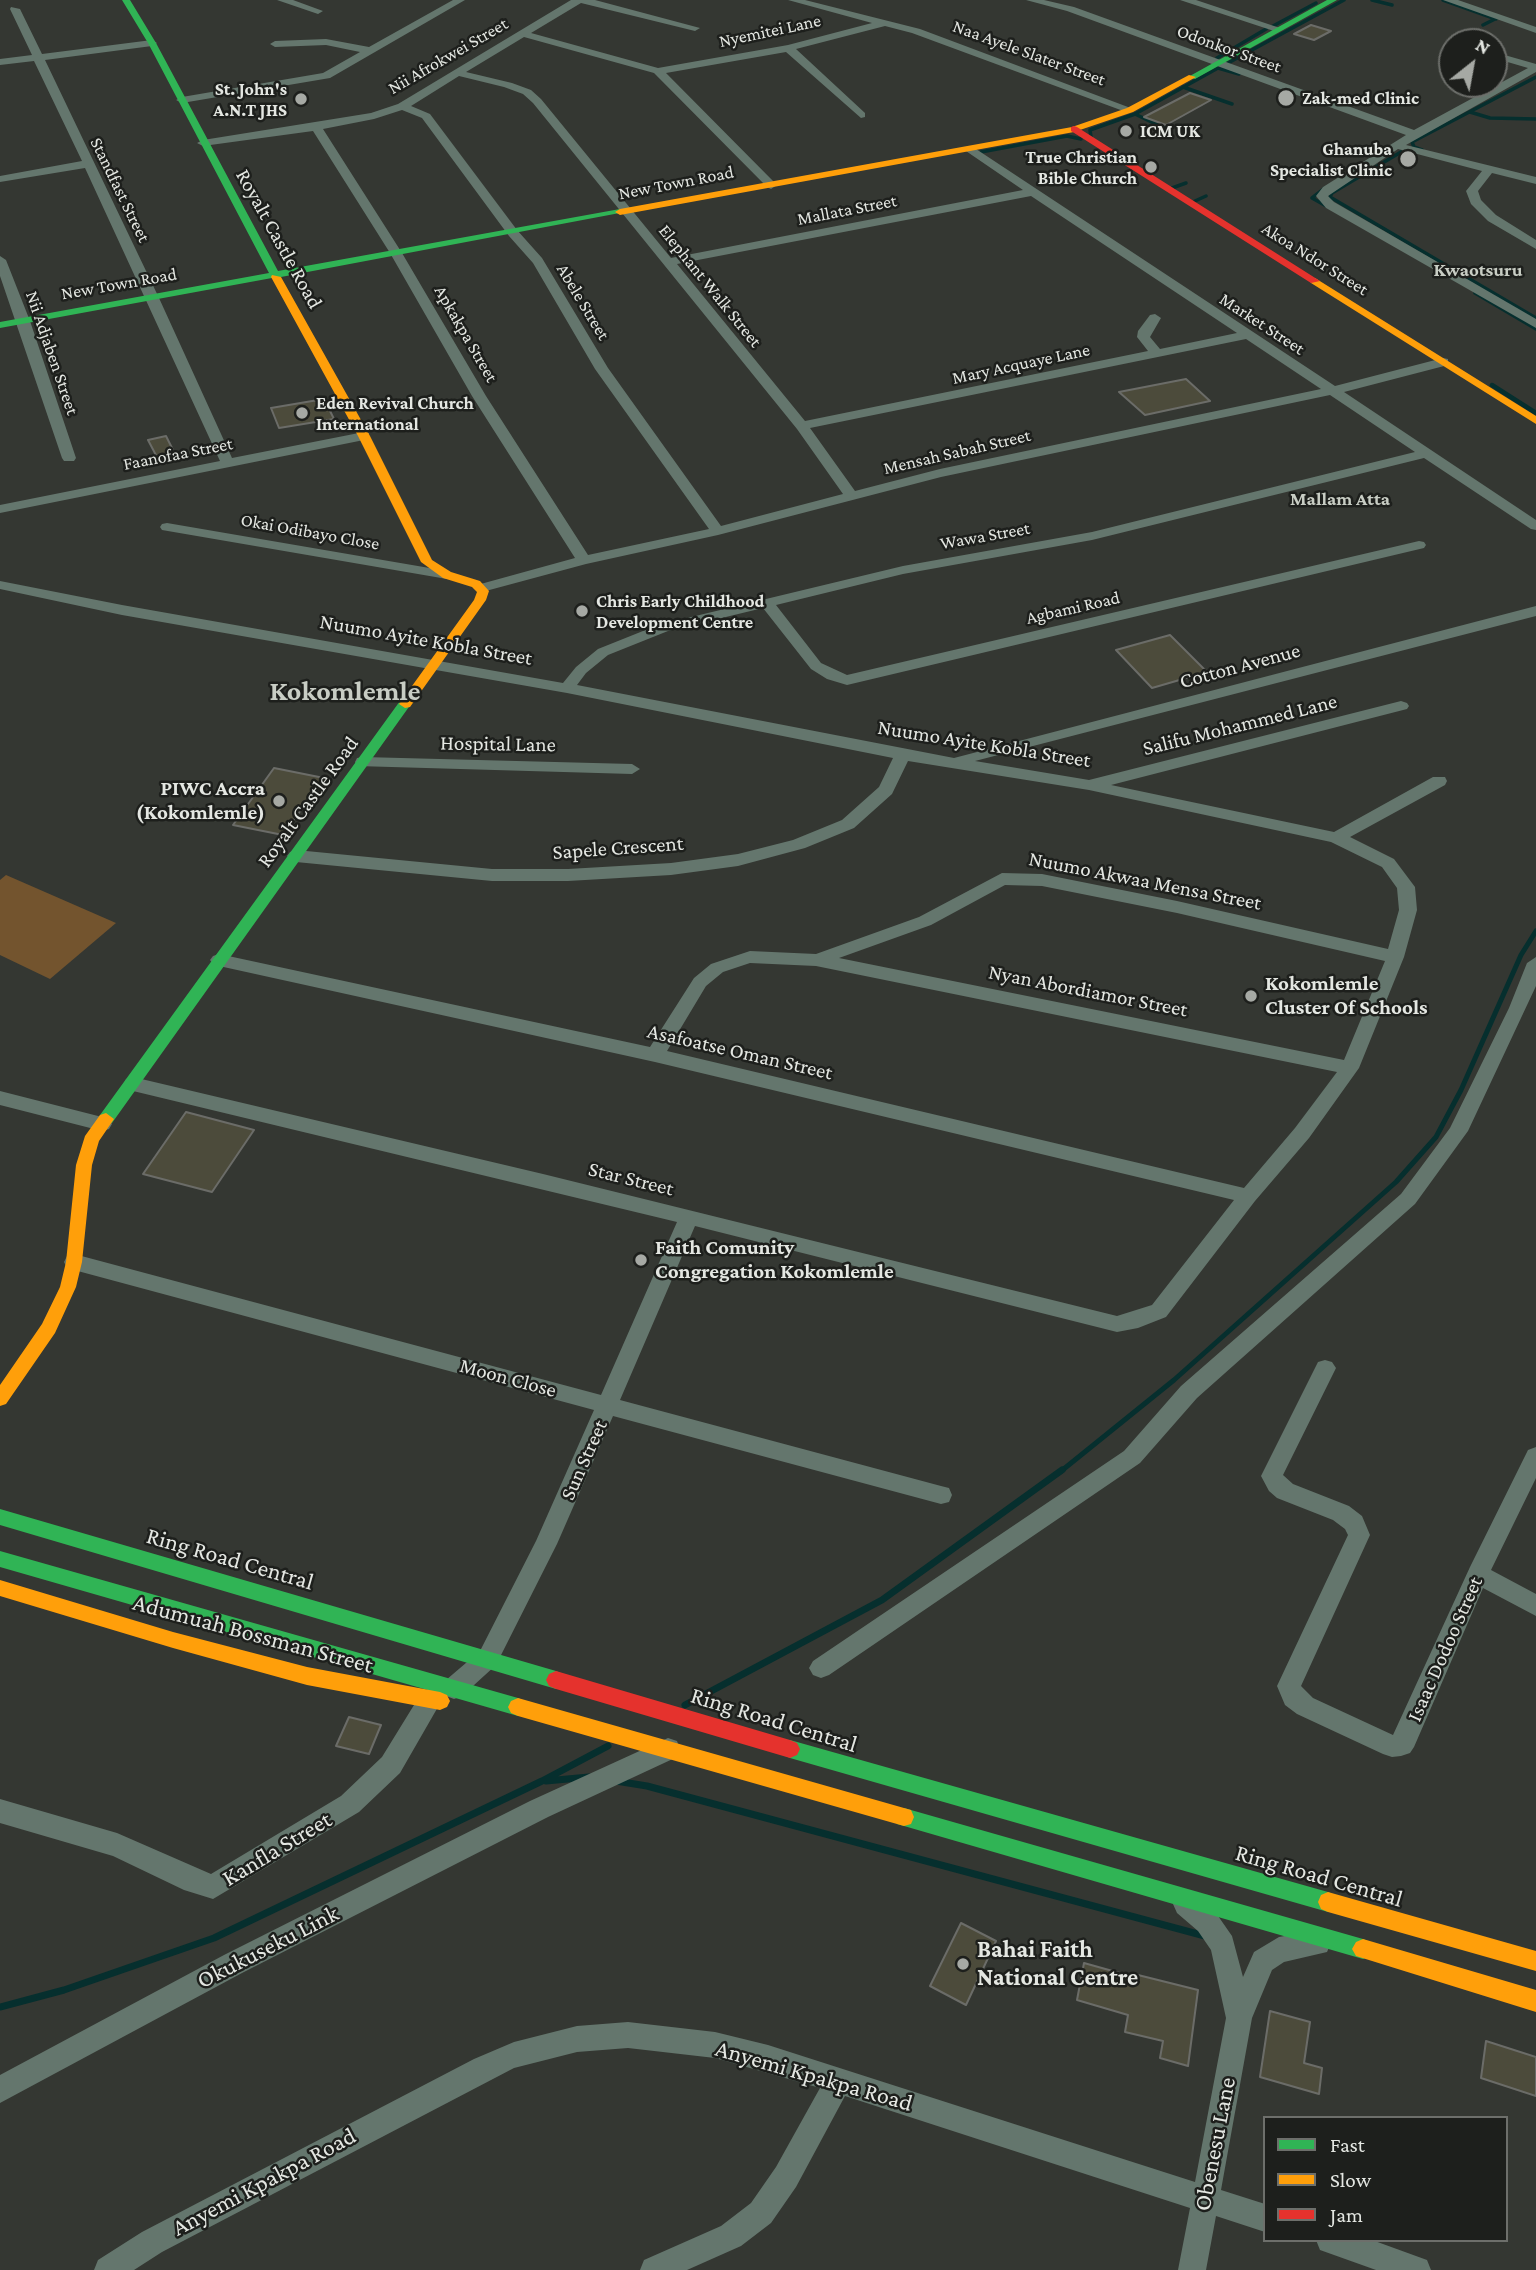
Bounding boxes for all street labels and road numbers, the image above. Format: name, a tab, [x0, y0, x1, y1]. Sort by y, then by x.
street label: Nyemitei Lane	[717, 10, 823, 52]
street label: Nii Afrokwei Street	[384, 13, 512, 99]
street label: Naa Ayele Slater Street	[950, 15, 1108, 91]
street label: Odonkor Street	[1174, 20, 1284, 78]
street label: Standfast Street	[85, 134, 155, 246]
street label: New Town Road	[617, 161, 735, 205]
street label: Royalt Castle Road	[230, 165, 328, 313]
street label: Mallata Street	[795, 190, 899, 230]
street label: Akoa Ndor Street	[1258, 218, 1372, 300]
street label: Elephant Walk Street	[654, 220, 766, 352]
street label: Abele Street	[552, 260, 614, 344]
street label: New Town Road	[60, 263, 178, 305]
street label: Apkakpa Street	[430, 282, 502, 386]
street label: Nii Adjaben Street	[21, 288, 83, 418]
street label: Market Street	[1215, 288, 1309, 360]
street label: Mary Acquaye Lane	[950, 339, 1092, 389]
street label: Mensah Sabah Street	[881, 425, 1033, 479]
street label: Faanofaa Street	[121, 433, 235, 475]
street label: Okai Odibayo Close	[239, 509, 381, 555]
street label: Wawa Street	[938, 517, 1032, 555]
street label: Agbami Road	[1024, 587, 1122, 629]
street label: Nuumo Ayite Kobla Street	[318, 609, 534, 671]
street label: Cotton Avenue	[1177, 638, 1303, 694]
street label: Salifu Mohammed Lane	[1140, 689, 1340, 761]
street label: Nuumo Ayite Kobla Street	[876, 715, 1092, 773]
street label: Hospital Lane	[440, 730, 556, 758]
street label: Royalt Castle Road	[252, 732, 364, 872]
street label: Sapele Crescent	[552, 831, 684, 865]
street label: Nuumo Akwaa Mensa Street	[1026, 846, 1264, 916]
street label: Nyan Abordiamor Street	[986, 959, 1190, 1023]
street label: Asafoatse Oman Street	[645, 1018, 835, 1086]
street label: Star Street	[586, 1156, 676, 1202]
street label: Moon Close	[457, 1353, 559, 1403]
street label: Sun Street	[555, 1416, 613, 1504]
street label: Ring Road Central	[143, 1521, 317, 1597]
street label: Isaac Dodoo Street	[1402, 1573, 1488, 1725]
street label: Adumuah Bossman Street	[130, 1588, 376, 1680]
street label: Ring Road Central	[687, 1681, 861, 1759]
street label: Kanfla Street	[217, 1805, 337, 1893]
street label: Ring Road Central	[1232, 1838, 1406, 1914]
street label: Okukuseku Link	[192, 1899, 344, 1995]
street label: Anyemi Kpakpa Road	[712, 2034, 916, 2118]
street label: Obenesu Lane	[1188, 2075, 1242, 2213]
street label: Anyemi Kpakpa Road	[167, 2121, 361, 2243]

